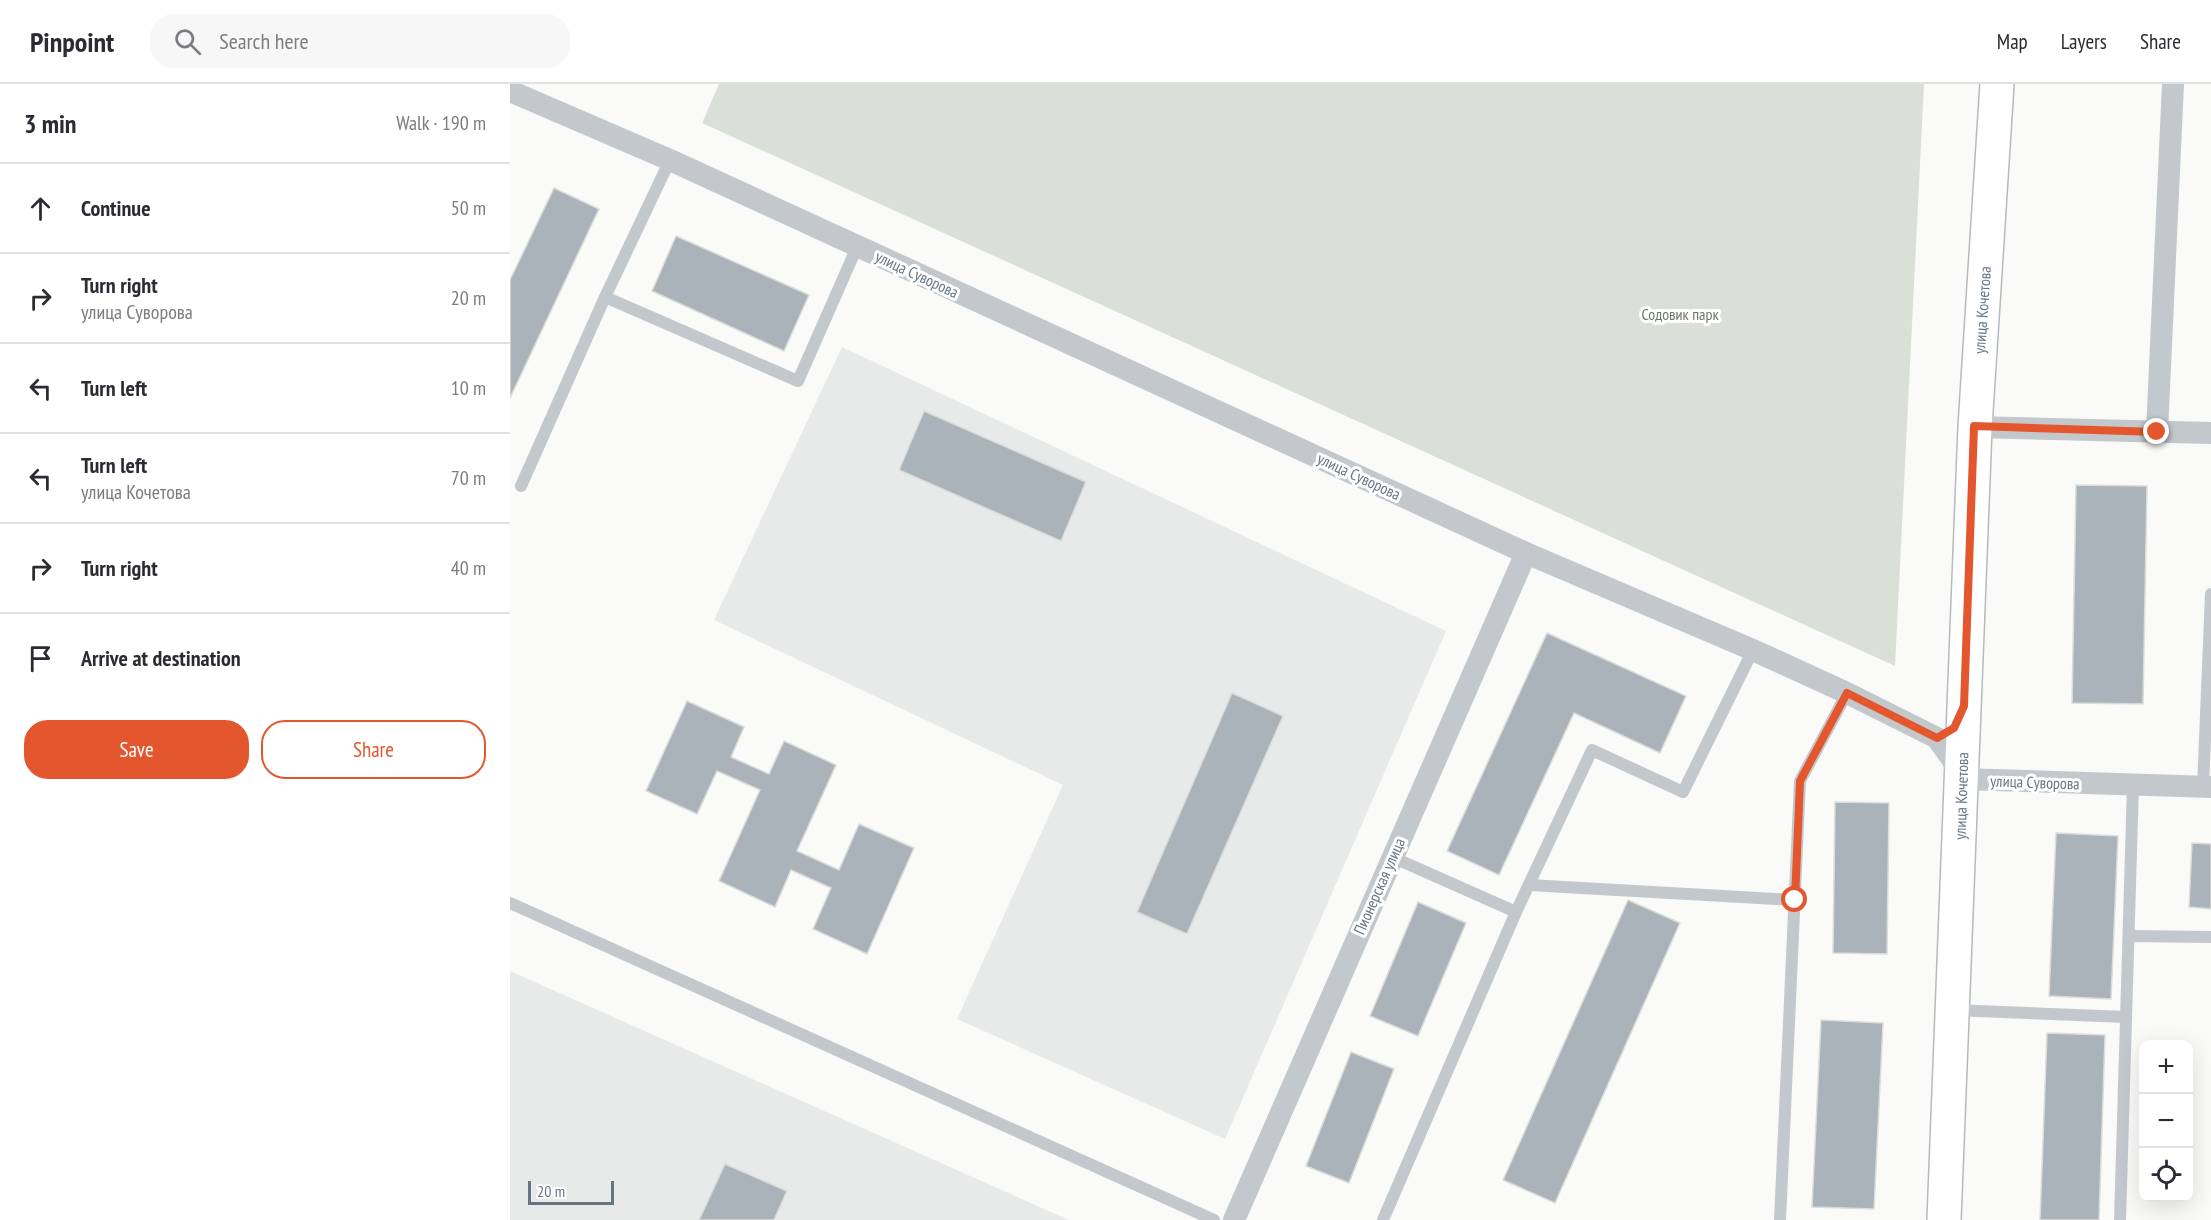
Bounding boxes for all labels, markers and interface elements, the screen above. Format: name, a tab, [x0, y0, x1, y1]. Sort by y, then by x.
search box	[150, 14, 570, 68]
text: Pinpoint	[30, 23, 114, 60]
icon: search	[171, 25, 204, 58]
text: Search here	[219, 27, 309, 55]
text: Map	[1997, 28, 2028, 55]
text: Layers	[2061, 28, 2107, 55]
text: Share	[2140, 28, 2181, 55]
text: 3 min	[24, 107, 77, 140]
text: Walk · 190 m	[396, 110, 486, 136]
icon: ahead	[24, 192, 57, 225]
text: Continue	[81, 194, 151, 222]
text: 50 m	[451, 195, 486, 221]
street label: улица Суворова	[872, 246, 962, 302]
street label: улица Кочетова	[1969, 265, 1995, 355]
text: Turn right	[81, 271, 158, 299]
icon: right	[24, 282, 57, 315]
text: 20 m	[451, 285, 486, 311]
text: улица Суворова	[81, 299, 193, 325]
park label: Содовик парк	[1641, 304, 1719, 324]
icon: left	[24, 372, 57, 405]
text: Turn left	[81, 374, 147, 402]
text: 10 m	[451, 375, 486, 401]
route end	[2143, 418, 2169, 444]
street label: улица Суворова	[1314, 448, 1404, 504]
text: Turn left	[81, 451, 147, 479]
icon: left	[24, 462, 57, 495]
text: 70 m	[451, 465, 486, 491]
text: улица Кочетова	[81, 479, 191, 505]
icon: right	[24, 552, 57, 585]
text: Turn right	[81, 554, 158, 582]
text: 40 m	[451, 555, 486, 581]
icon: arrive	[24, 642, 57, 675]
text: Arrive at destination	[81, 644, 241, 672]
button: Save	[24, 720, 249, 779]
button: Share	[261, 720, 486, 779]
street label: улица Кочетова	[1949, 752, 1973, 840]
street label: улица Суворова	[1990, 770, 2080, 794]
street label: Пионерская улица	[1349, 835, 1409, 937]
route start	[1781, 886, 1807, 912]
map controls	[2139, 1040, 2193, 1202]
button: +	[2139, 1040, 2193, 1094]
button: −	[2139, 1094, 2193, 1148]
button: locate	[2139, 1148, 2193, 1202]
scale bar	[528, 1178, 614, 1206]
text: 20 m	[537, 1181, 565, 1201]

